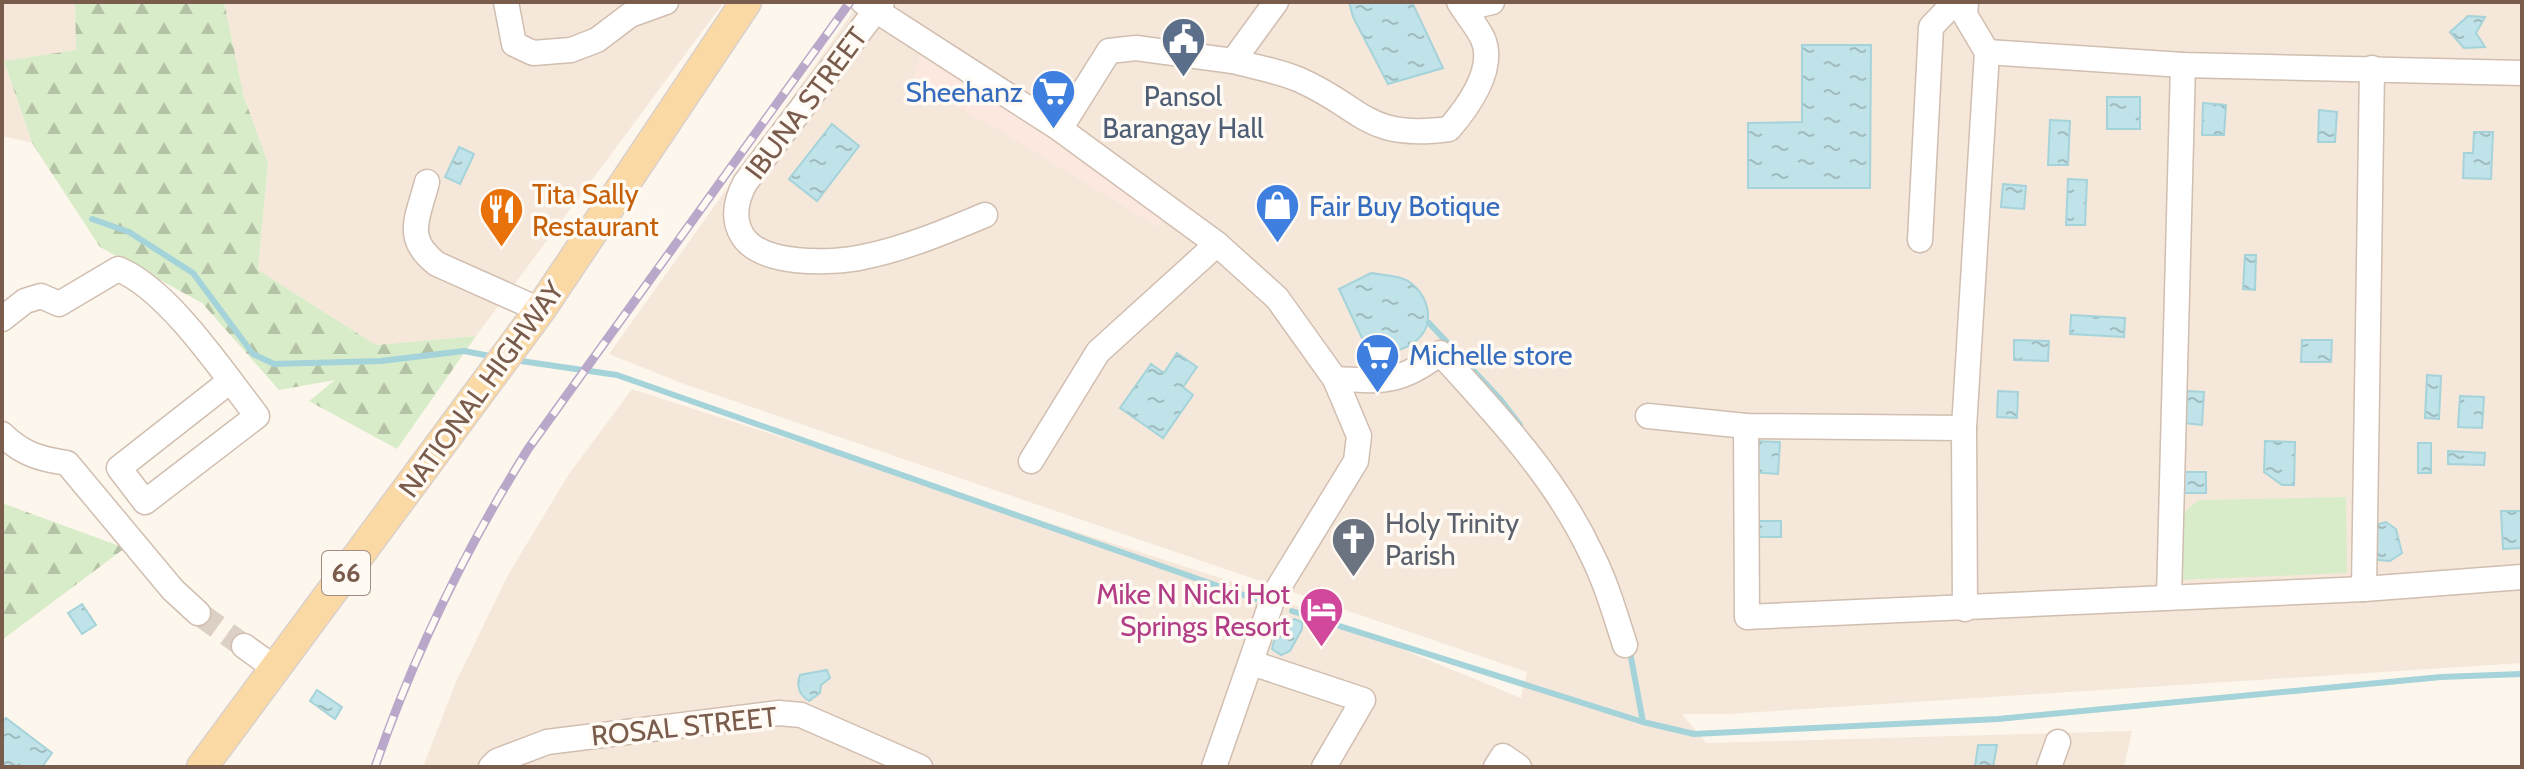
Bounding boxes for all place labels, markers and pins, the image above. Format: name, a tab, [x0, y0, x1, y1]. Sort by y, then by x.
public building icon: Pansol Barangay Hall	[1159, 15, 1207, 78]
supermarket icon: Sheehanz	[1030, 68, 1078, 131]
place label: Sheehanz	[906, 75, 1023, 109]
place label: Pansol Barangay Hall	[1102, 79, 1264, 145]
place label: Tita Sally Restaurant	[532, 177, 659, 243]
shop icon: Fair Buy Botique	[1254, 182, 1302, 245]
restaurant icon: Tita Sally Restaurant	[477, 186, 525, 249]
place label: Fair Buy Botique	[1309, 189, 1500, 223]
supermarket icon: Michelle store	[1354, 331, 1402, 394]
place label: Michelle store	[1409, 338, 1572, 372]
place label: Holy Trinity Parish	[1385, 506, 1519, 572]
church icon: Holy Trinity Parish	[1330, 515, 1378, 578]
place label: Mike N Nicki Hot Springs Resort	[1096, 577, 1290, 643]
hotel icon: Mike N Nicki Hot Springs Resort	[1297, 586, 1345, 649]

